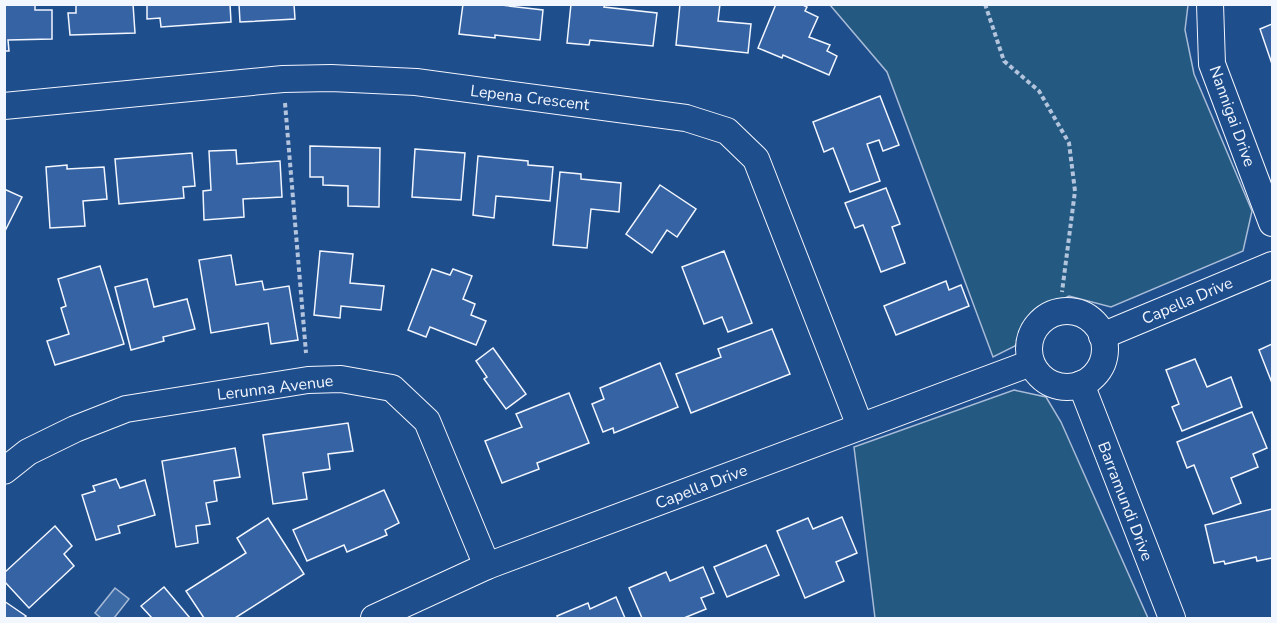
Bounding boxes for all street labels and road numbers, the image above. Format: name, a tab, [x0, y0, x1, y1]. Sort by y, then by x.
street label: Nannigai Drive	[1204, 63, 1260, 170]
street label: Lepena Crescent	[469, 80, 591, 116]
street label: Capella Drive	[1139, 272, 1236, 330]
street label: Lerunna Avenue	[216, 370, 335, 406]
street label: Barramundi Drive	[1092, 439, 1158, 564]
street label: Capella Drive	[652, 459, 751, 515]

